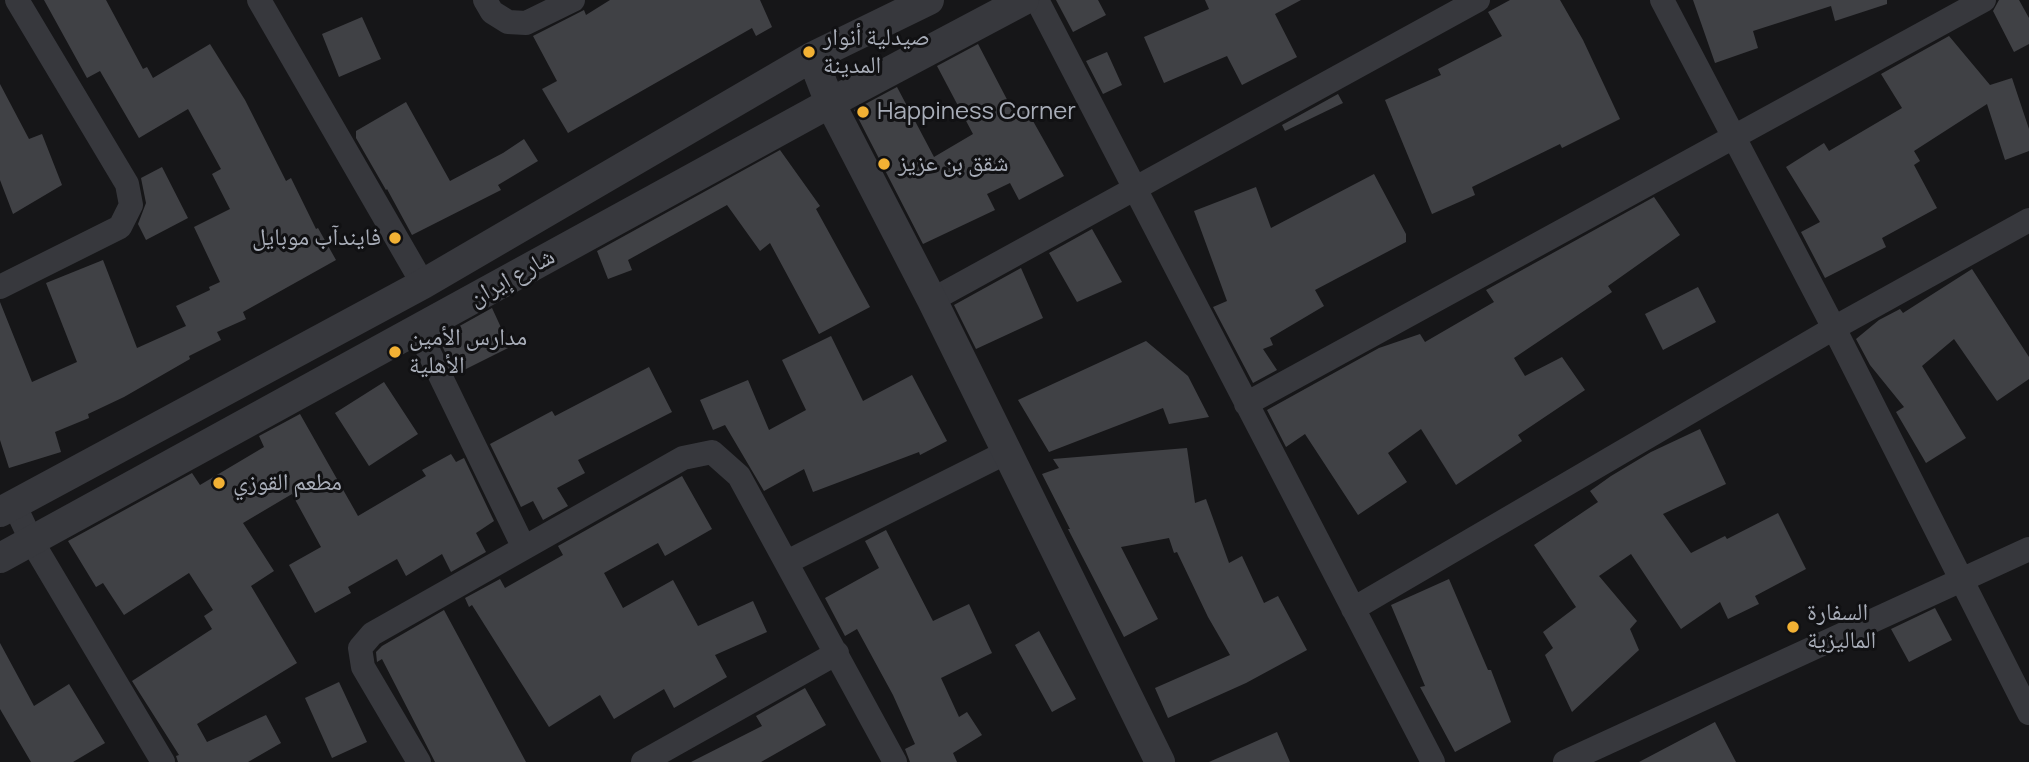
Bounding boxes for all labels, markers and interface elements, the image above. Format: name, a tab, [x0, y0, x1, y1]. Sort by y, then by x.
place label: صيدلية أنوار المدينة	[823, 24, 930, 80]
marker: صيدلية أنوار المدينة	[801, 44, 817, 60]
place label: Happiness Corner	[877, 98, 1076, 126]
marker: Happiness Corner	[855, 104, 871, 120]
place label: شقق بن عزيز	[898, 150, 1008, 178]
marker: شقق بن عزيز	[876, 156, 892, 172]
place label: فايندآب موبايل	[252, 224, 381, 252]
marker: فايندآب موبايل	[387, 230, 403, 246]
street label: شارع إيران	[464, 243, 560, 313]
place label: مدارس الأمين الأهلية	[409, 324, 527, 380]
marker: مدارس الأمين الأهلية	[387, 344, 403, 360]
place label: مطعم القوزي	[233, 469, 342, 497]
marker: مطعم القوزي	[211, 475, 227, 491]
place label: السفارة الماليزية	[1807, 599, 1876, 655]
marker: السفارة الماليزية	[1785, 619, 1801, 635]

